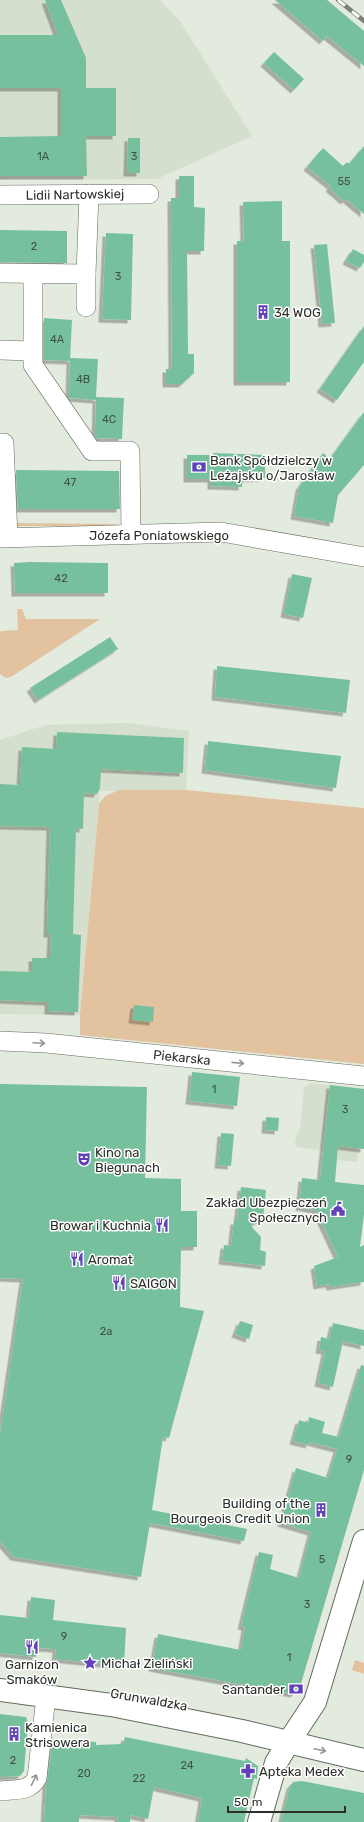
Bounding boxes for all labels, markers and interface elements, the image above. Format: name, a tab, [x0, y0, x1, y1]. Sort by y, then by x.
house number: 1A	[37, 150, 50, 163]
house number: 3	[131, 150, 138, 163]
house number: 55	[337, 175, 351, 188]
street label: Lidii Nartowskiej	[26, 186, 124, 203]
house number: 2	[31, 240, 37, 253]
house number: 3	[115, 270, 122, 283]
building icon: 34 WOG	[255, 304, 271, 320]
place label: 34 WOG	[274, 305, 321, 320]
house number: 4A	[50, 333, 65, 346]
house number: 4B	[76, 373, 90, 386]
house number: 4C	[102, 413, 116, 426]
place label: Bank Spółdzielczy w Leżajsku o/Jarosław	[210, 453, 335, 483]
bank icon: Bank Spółdzielczy w Leżajsku o/Jarosław	[191, 459, 207, 475]
house number: 47	[64, 476, 76, 489]
street label: Józefa Poniatowskiego	[89, 528, 229, 544]
house number: 42	[54, 572, 68, 585]
one-way arrow	[32, 1039, 45, 1047]
street label: Piekarska	[152, 1047, 212, 1068]
one-way arrow	[231, 1059, 244, 1067]
house number: 1	[212, 1083, 216, 1096]
house number: 3	[342, 1103, 349, 1116]
place label: Kino na Biegunach	[95, 1145, 160, 1176]
theatre icon: Kino na Biegunach	[76, 1151, 92, 1167]
place label: Zakład Ubezpieczeń Społecznych	[206, 1195, 327, 1225]
public building icon: Zakład Ubezpieczeń Społecznych	[330, 1201, 346, 1217]
restaurant icon: Browar i Kuchnia	[154, 1217, 170, 1233]
place label: Browar i Kuchnia	[50, 1218, 151, 1233]
restaurant icon: Aromat	[69, 1251, 85, 1267]
place label: Aromat	[88, 1252, 133, 1267]
restaurant icon: SAIGON	[111, 1275, 127, 1291]
place label: SAIGON	[130, 1276, 177, 1291]
house number: 2a	[100, 1325, 112, 1338]
house number: 9	[346, 1453, 352, 1466]
place label: Building of the Bourgeois Credit Union	[170, 1496, 310, 1527]
building icon: Building of the Bourgeois Credit Union	[313, 1502, 329, 1518]
house number: 5	[319, 1553, 326, 1566]
house number: 3	[304, 1598, 311, 1611]
house number: 9	[61, 1630, 67, 1643]
restaurant icon: Garnizon Smaków	[24, 1639, 40, 1655]
house number: 1	[287, 1651, 291, 1664]
place icon: Michał Zieliński	[82, 1655, 98, 1671]
place label: Michał Zieliński	[101, 1656, 192, 1671]
place label: Garnizon Smaków	[5, 1657, 59, 1687]
bank icon: Santander	[288, 1681, 304, 1697]
place label: Santander	[222, 1682, 285, 1697]
street label: Grunwaldzka	[109, 1685, 189, 1714]
place label: Kamienica Strisowera	[25, 1720, 90, 1750]
building icon: Kamienica Strisowera	[6, 1726, 22, 1742]
one-way arrow	[313, 1746, 326, 1754]
house number: 2	[10, 1754, 16, 1767]
house number: 24	[180, 1759, 194, 1772]
pharmacy icon: Apteka Medex	[240, 1763, 256, 1779]
place label: Apteka Medex	[259, 1764, 344, 1779]
house number: 20	[77, 1767, 91, 1780]
house number: 22	[133, 1772, 145, 1785]
one-way arrow	[31, 1774, 39, 1786]
scale bar	[228, 1788, 345, 1814]
text: 50 m	[234, 1795, 262, 1809]

